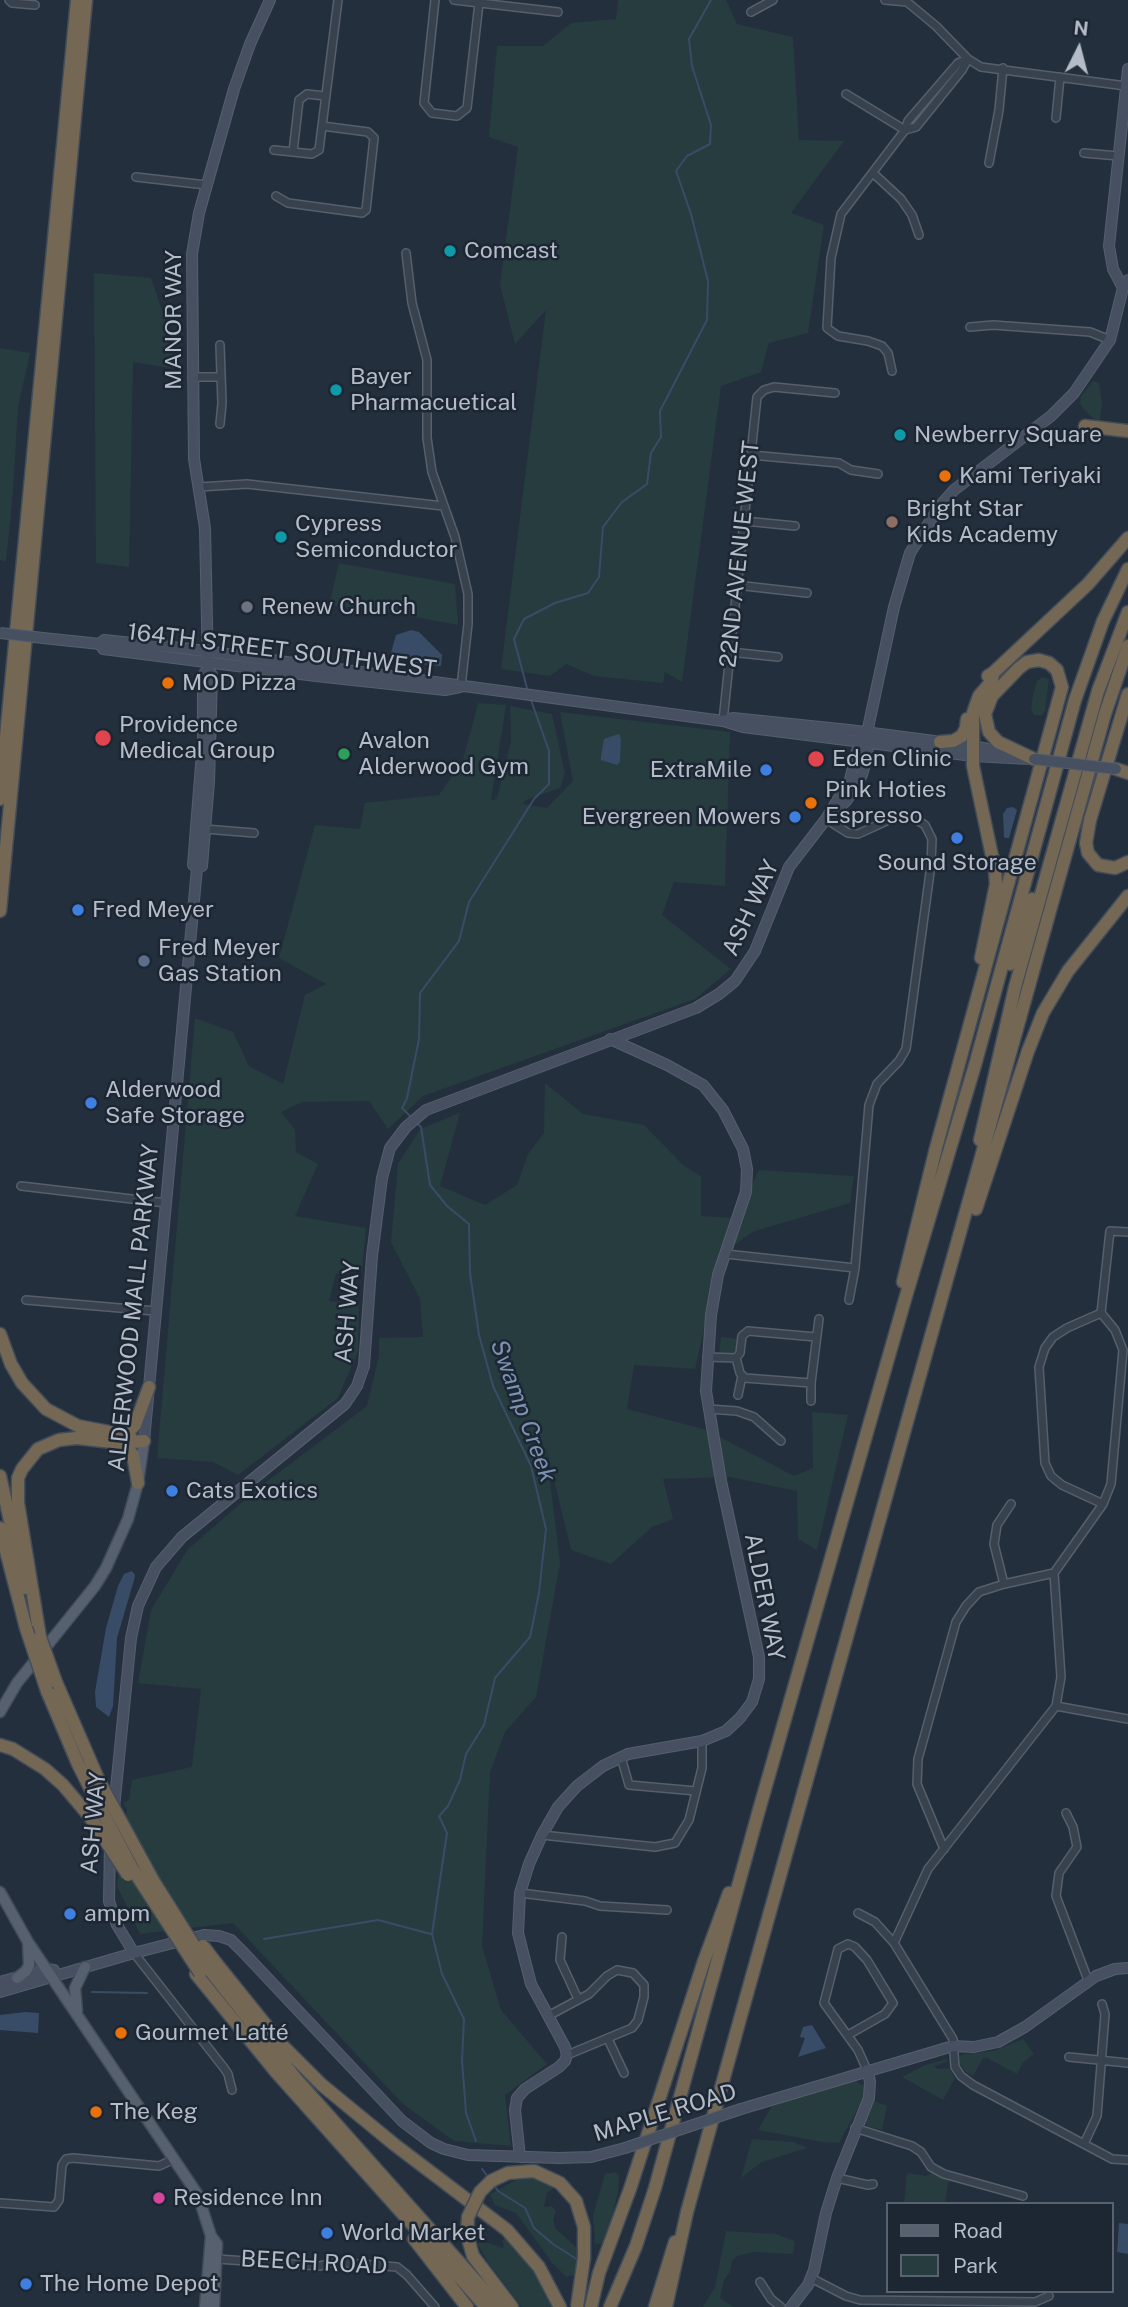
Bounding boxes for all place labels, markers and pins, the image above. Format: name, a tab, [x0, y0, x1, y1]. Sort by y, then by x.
place label: Comcast	[464, 237, 558, 265]
marker: Comcast	[442, 243, 458, 259]
place label: Bayer Pharmacuetical	[350, 363, 517, 417]
marker: Bayer Pharmacuetical	[328, 382, 344, 398]
place label: Newberry Square	[914, 421, 1102, 449]
marker: Newberry Square	[892, 427, 908, 443]
place label: Kami Teriyaki	[959, 462, 1102, 490]
marker: Kami Teriyaki	[937, 468, 953, 484]
place label: Bright Star Kids Academy	[906, 495, 1058, 549]
place label: Cypress Semiconductor	[295, 510, 457, 564]
marker: Bright Star Kids Academy	[884, 514, 900, 530]
marker: Cypress Semiconductor	[273, 529, 289, 545]
place label: Renew Church	[261, 593, 416, 621]
marker: Renew Church	[239, 599, 255, 615]
place label: MOD Pizza	[182, 669, 296, 697]
marker: MOD Pizza	[160, 675, 176, 691]
place label: Providence Medical Group	[119, 711, 275, 765]
place label: Avalon Alderwood Gym	[358, 727, 529, 781]
marker: Providence Medical Group	[93, 728, 113, 748]
place label: Eden Clinic	[832, 745, 952, 773]
marker: Avalon Alderwood Gym	[336, 746, 352, 762]
marker: Eden Clinic	[806, 749, 826, 769]
place label: ExtraMile	[650, 756, 752, 784]
marker: ExtraMile	[758, 762, 774, 778]
place label: Pink Hoties Espresso	[825, 776, 946, 830]
marker: Pink Hoties Espresso	[803, 795, 819, 811]
place label: Evergreen Mowers	[582, 803, 781, 831]
marker: Evergreen Mowers	[787, 809, 803, 825]
marker: Sound Storage	[949, 830, 965, 846]
place label: Sound Storage	[877, 849, 1037, 877]
place label: Fred Meyer	[92, 896, 214, 924]
marker: Fred Meyer	[70, 902, 86, 918]
place label: Fred Meyer Gas Station	[158, 934, 282, 988]
marker: Fred Meyer Gas Station	[136, 953, 152, 969]
place label: Alderwood Safe Storage	[105, 1076, 245, 1130]
marker: Alderwood Safe Storage	[83, 1095, 99, 1111]
place label: Cats Exotics	[186, 1477, 318, 1505]
marker: Cats Exotics	[164, 1483, 180, 1499]
place label: ampm	[84, 1900, 150, 1928]
marker: ampm	[62, 1906, 78, 1922]
place label: Gourmet Latté	[135, 2019, 289, 2047]
marker: Gourmet Latté	[113, 2025, 129, 2041]
place label: The Keg	[110, 2098, 198, 2126]
marker: The Keg	[88, 2104, 104, 2120]
place label: Residence Inn	[173, 2184, 323, 2212]
marker: Residence Inn	[151, 2190, 167, 2206]
place label: World Market	[341, 2219, 485, 2247]
marker: World Market	[319, 2225, 335, 2241]
place label: The Home Depot	[40, 2270, 219, 2298]
marker: The Home Depot	[18, 2276, 34, 2292]

